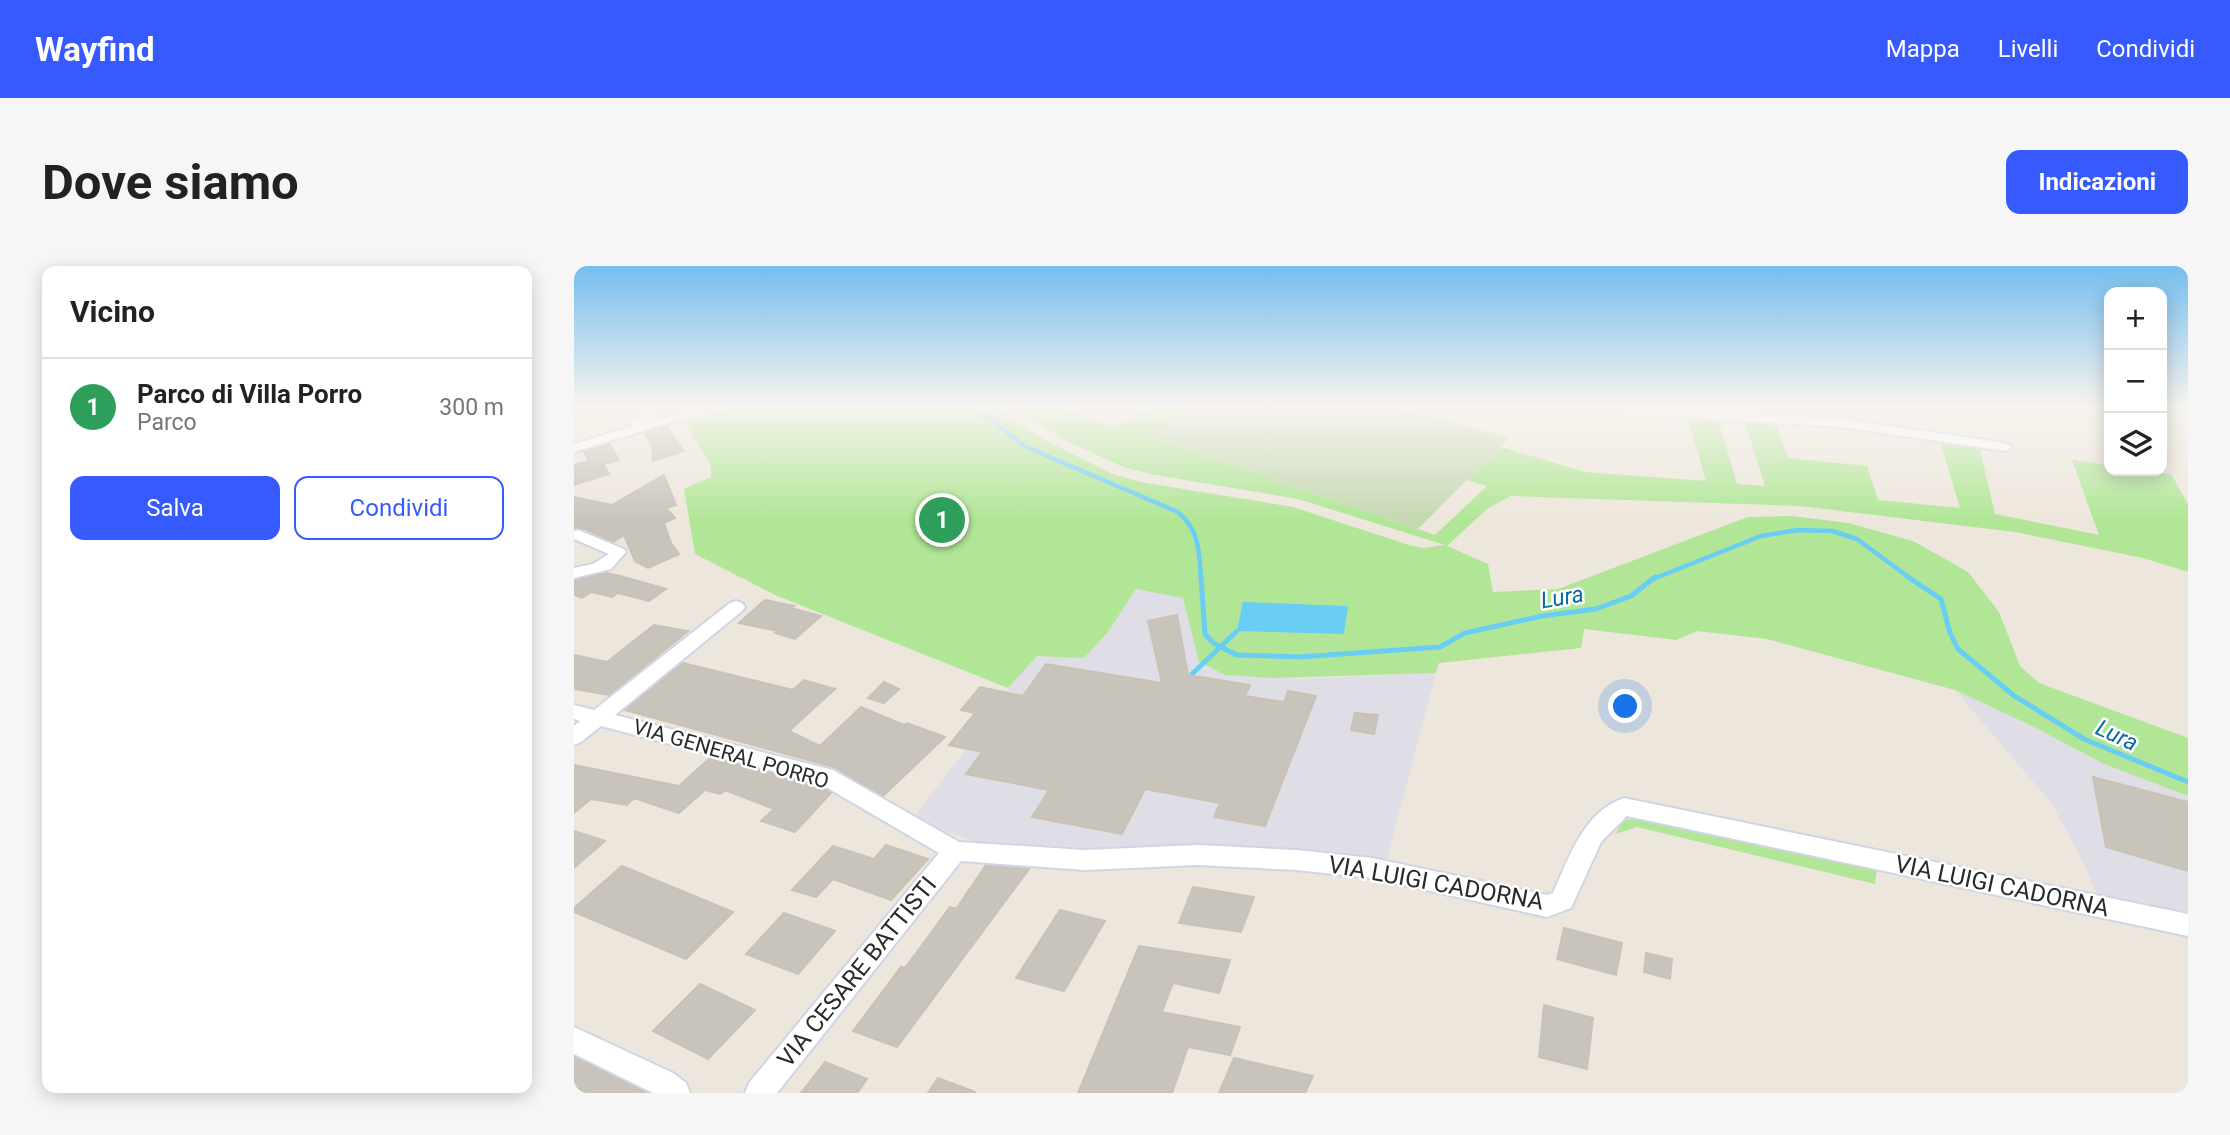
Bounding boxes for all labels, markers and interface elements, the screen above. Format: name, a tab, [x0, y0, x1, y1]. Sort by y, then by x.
text: Wayfind	[35, 30, 155, 69]
text: Mappa	[1886, 35, 1960, 63]
text: Livelli	[1998, 35, 2058, 63]
text: Condividi	[2096, 35, 2195, 63]
button: Indicazioni	[2006, 150, 2188, 214]
text: Dove siamo	[42, 154, 299, 211]
map controls	[2104, 287, 2167, 476]
button: +	[2104, 287, 2167, 350]
text: Vicino	[70, 294, 155, 329]
button: −	[2104, 350, 2167, 413]
text: Parco di Villa Porro	[137, 379, 362, 409]
text: 1	[86, 394, 100, 421]
text: 300 m	[439, 394, 504, 421]
text: Parco	[137, 409, 197, 436]
button: layers	[2104, 413, 2167, 476]
button: Salva	[70, 476, 280, 540]
button: Condividi	[294, 476, 504, 540]
pin: 1	[919, 494, 965, 546]
water label: Lura	[1539, 580, 1586, 615]
your location	[1608, 689, 1642, 723]
water label: Lura	[2092, 714, 2142, 757]
street label: VIA GENERAL PORRO	[630, 715, 832, 793]
street label: VIA LUIGI CADORNA	[1326, 850, 1546, 916]
street label: VIA LUIGI CADORNA	[1892, 850, 2112, 922]
street label: VIA CESARE BATTISTI	[772, 871, 942, 1073]

